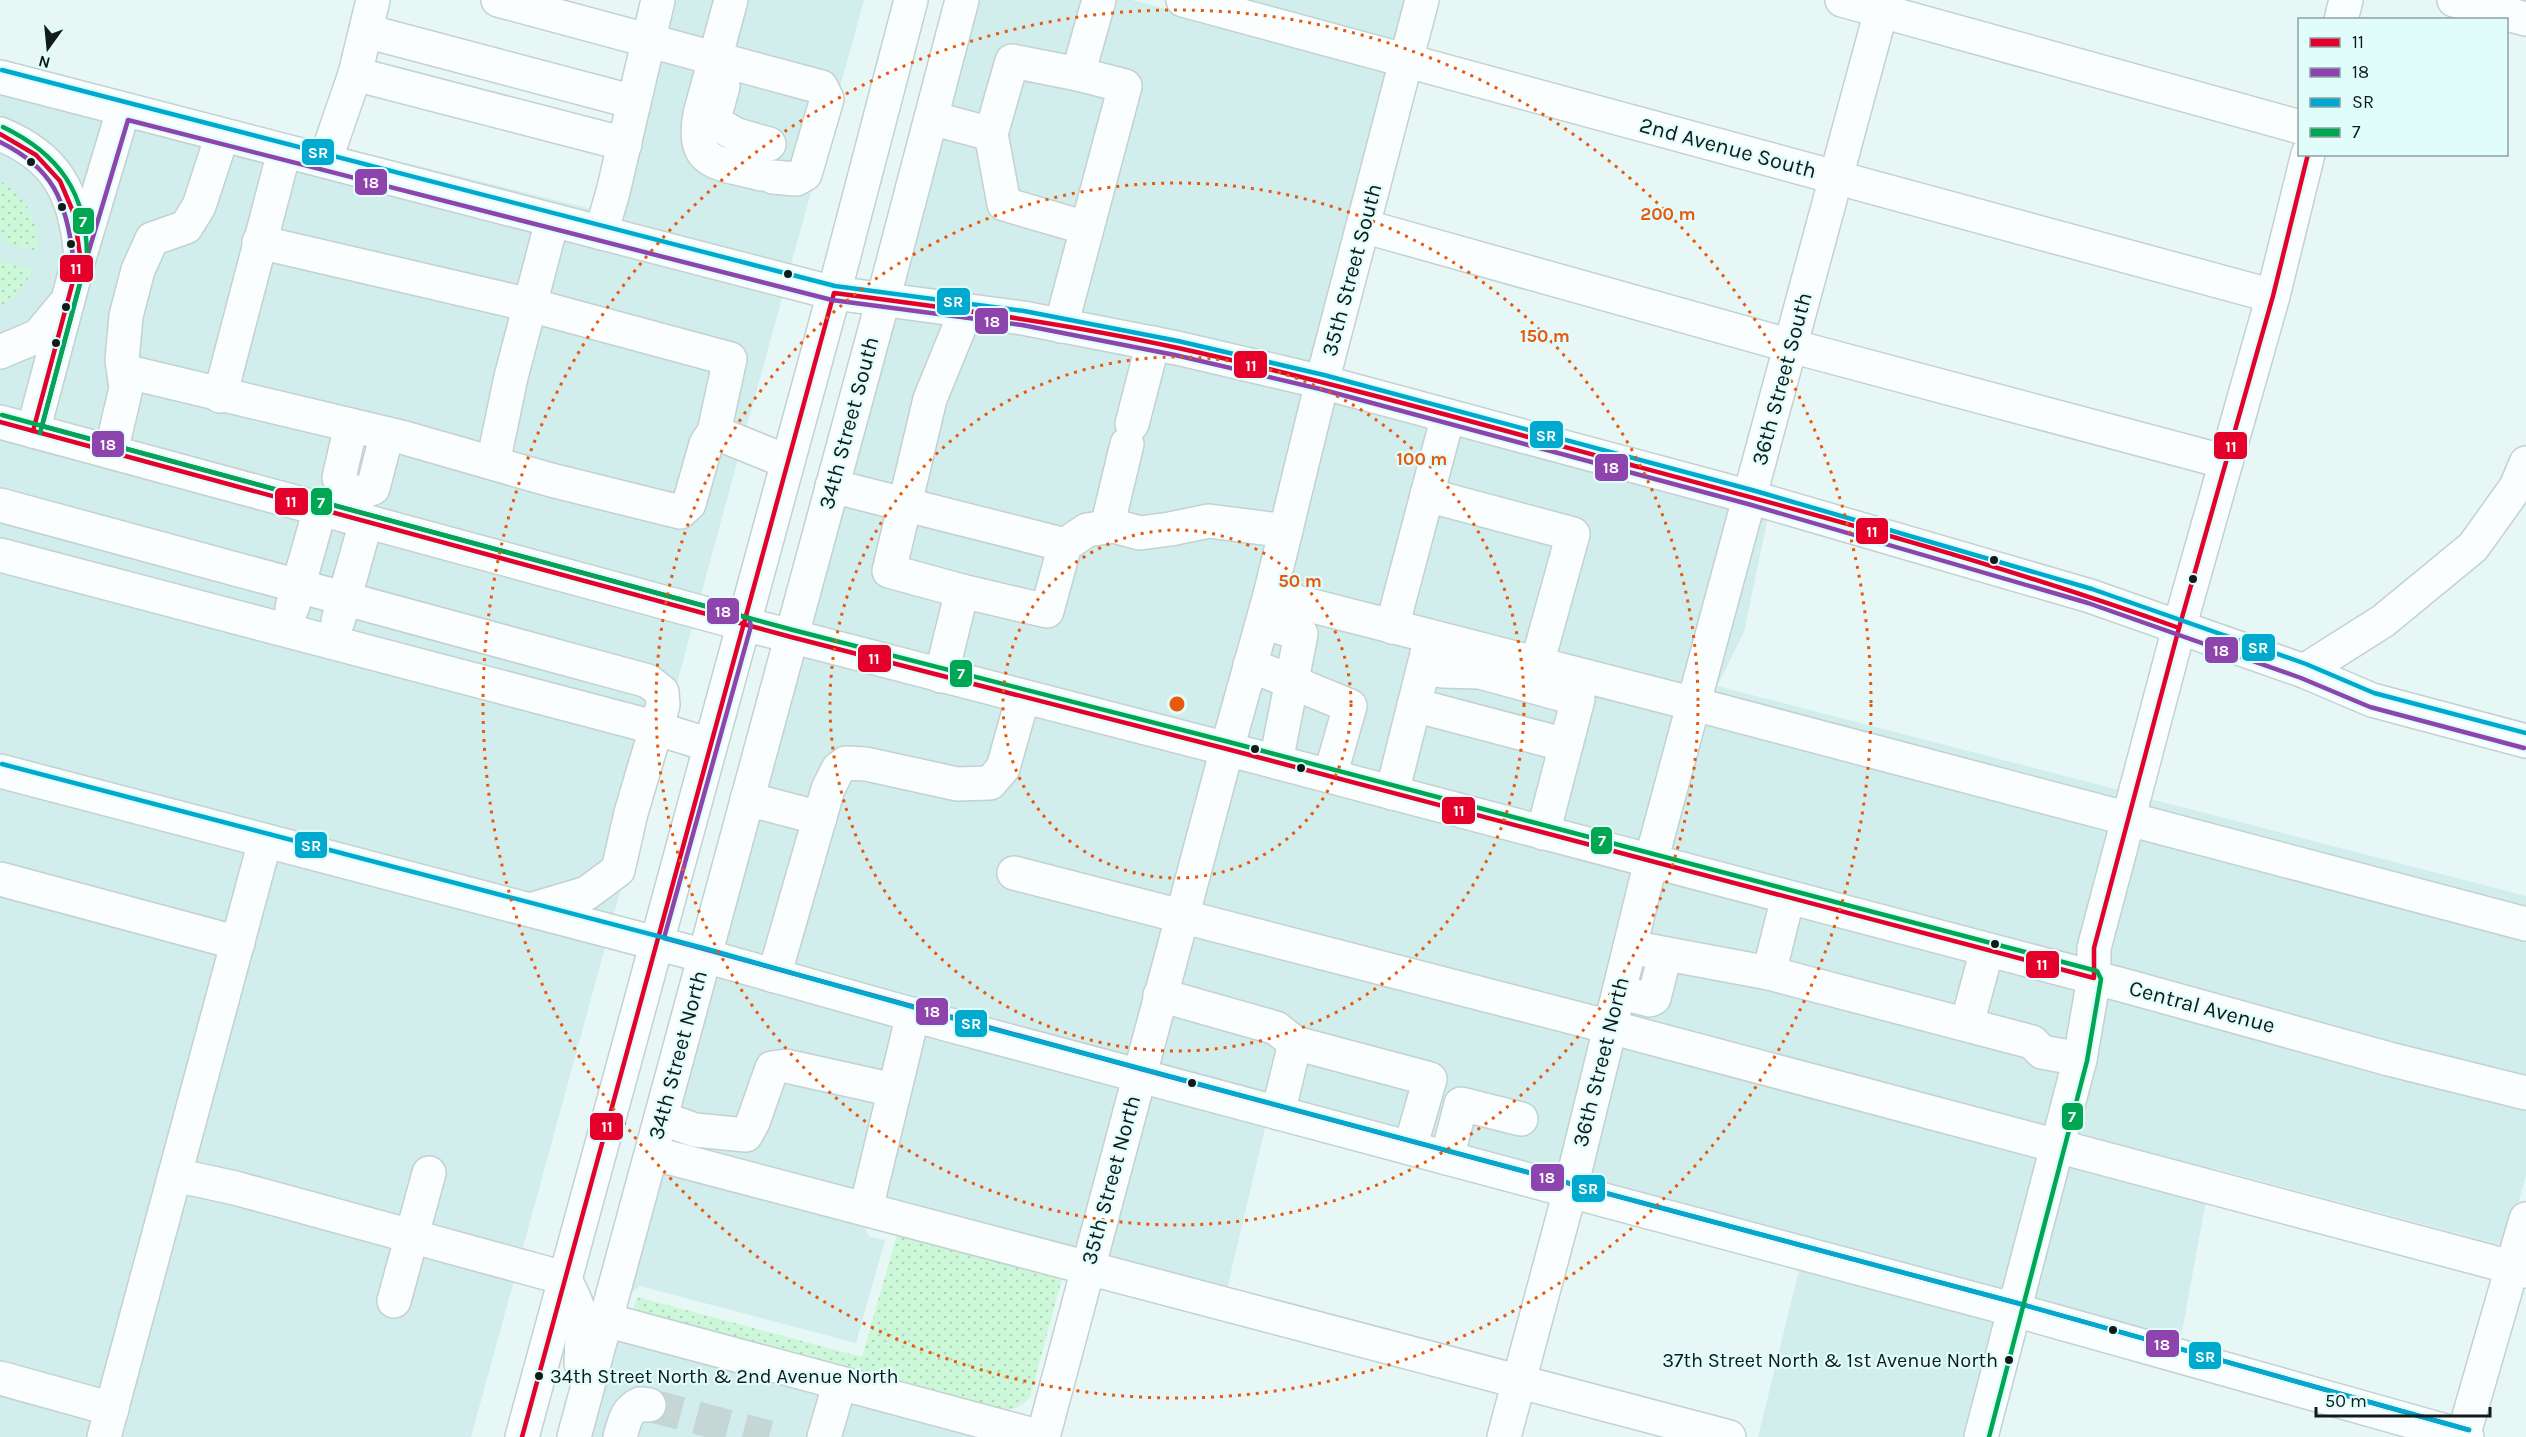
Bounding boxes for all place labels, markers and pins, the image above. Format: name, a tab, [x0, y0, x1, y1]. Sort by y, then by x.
unlabelled marker	[25, 156, 37, 168]
unlabelled marker	[56, 201, 68, 213]
unlabelled marker	[65, 238, 77, 250]
unlabelled marker	[782, 268, 794, 280]
unlabelled marker	[60, 301, 72, 313]
unlabelled marker	[50, 337, 62, 349]
unlabelled marker	[1988, 554, 2000, 566]
unlabelled marker	[2187, 573, 2199, 585]
centre of rings	[1167, 694, 1187, 714]
unlabelled marker	[1249, 743, 1261, 755]
unlabelled marker	[1295, 762, 1307, 774]
unlabelled marker	[1989, 938, 2001, 950]
unlabelled marker	[1186, 1077, 1198, 1089]
unlabelled marker	[2107, 1324, 2119, 1336]
place label: 37th Street North & 1st Avenue North	[1662, 1349, 1998, 1372]
marker: 37th Street North & 1st Avenue North	[2003, 1354, 2015, 1366]
place label: 34th Street North & 2nd Avenue North	[550, 1365, 898, 1388]
marker: 34th Street North & 2nd Avenue North	[533, 1370, 545, 1382]

